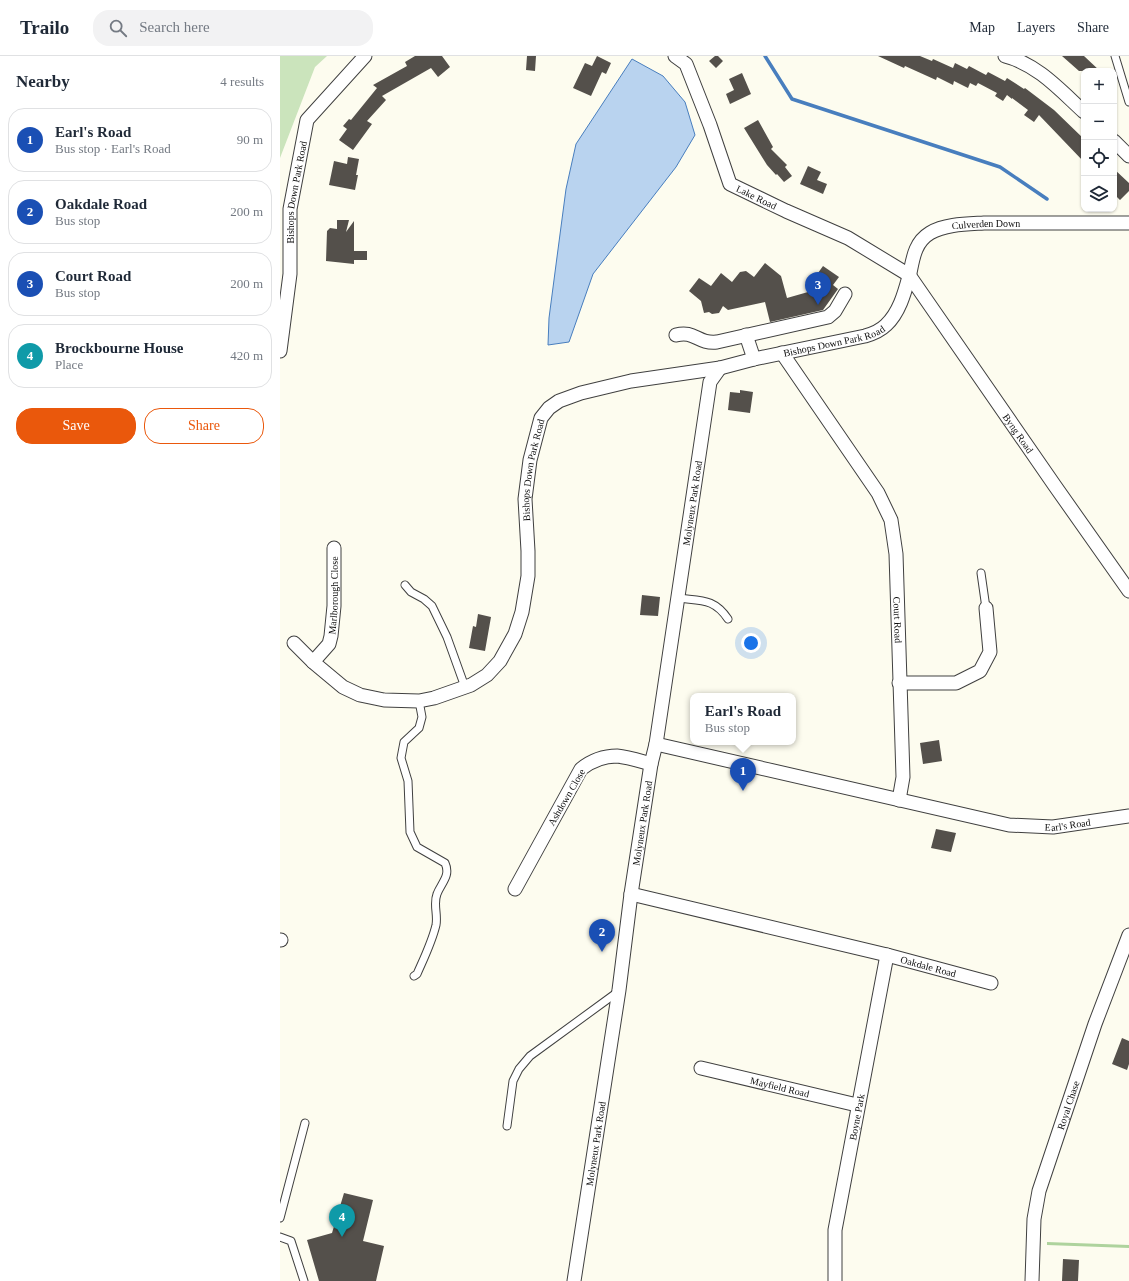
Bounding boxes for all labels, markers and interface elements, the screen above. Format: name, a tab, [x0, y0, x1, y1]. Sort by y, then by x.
search box	[93, 10, 373, 46]
text: Trailo	[20, 17, 69, 38]
icon: search	[107, 17, 129, 39]
text: Search here	[139, 19, 210, 35]
text: Map	[969, 20, 995, 35]
text: Layers	[1017, 20, 1055, 35]
text: Share	[1077, 20, 1109, 35]
map controls	[1081, 68, 1117, 212]
button: +	[1081, 68, 1117, 104]
text: Nearby	[16, 72, 70, 91]
text: 4 results	[220, 74, 264, 89]
button: −	[1081, 104, 1117, 140]
text: Earl's Road	[55, 124, 131, 140]
text: 1	[27, 132, 33, 147]
text: 90 m	[237, 132, 263, 147]
street label: Bishops Down Park Road	[285, 140, 309, 244]
button: locate	[1081, 140, 1117, 176]
text: Bus stop · Earl's Road	[55, 141, 171, 156]
button: layers	[1081, 176, 1117, 212]
street label: Lake Road	[734, 183, 778, 212]
text: Oakdale Road	[55, 196, 147, 212]
text: 2	[27, 204, 33, 219]
text: 200 m	[230, 204, 263, 219]
text: Bus stop	[55, 213, 100, 228]
street label: Culverden Down	[951, 218, 1020, 232]
text: Court Road	[55, 268, 131, 284]
pin: 3	[805, 272, 831, 305]
text: 3	[27, 276, 33, 291]
text: 200 m	[230, 276, 263, 291]
text: Bus stop	[55, 285, 100, 300]
street label: Bishops Down Park Road	[783, 323, 887, 359]
text: Brockbourne House	[55, 340, 184, 356]
text: 4	[27, 348, 33, 363]
text: 420 m	[230, 348, 263, 363]
text: Place	[55, 357, 83, 372]
button: Save	[16, 408, 136, 444]
button: Share	[144, 408, 264, 444]
street label: Byng Road	[1001, 412, 1035, 455]
street label: Bishops Down Park Road	[520, 418, 547, 521]
street label: Molyneux Park Road	[681, 460, 704, 546]
street label: Marlborough Close	[326, 556, 340, 635]
street label: Court Road	[891, 597, 904, 643]
your location	[741, 633, 761, 653]
popup	[690, 693, 796, 745]
text: Earl's Road	[705, 703, 781, 719]
text: Bus stop	[705, 720, 750, 735]
pin: 1	[730, 758, 756, 791]
street label: Ashdown Close	[546, 766, 587, 828]
street label: Molyneux Park Road	[630, 780, 654, 866]
street label: Earl's Road	[1045, 817, 1091, 833]
pin: 2	[589, 919, 615, 952]
street label: Oakdale Road	[899, 954, 957, 979]
street label: Mayfield Road	[749, 1075, 810, 1099]
street label: Royal Chase	[1055, 1079, 1082, 1131]
street label: Boyne Park	[847, 1093, 867, 1141]
street label: Molyneux Park Road	[584, 1101, 608, 1187]
pin: 4	[329, 1204, 355, 1237]

